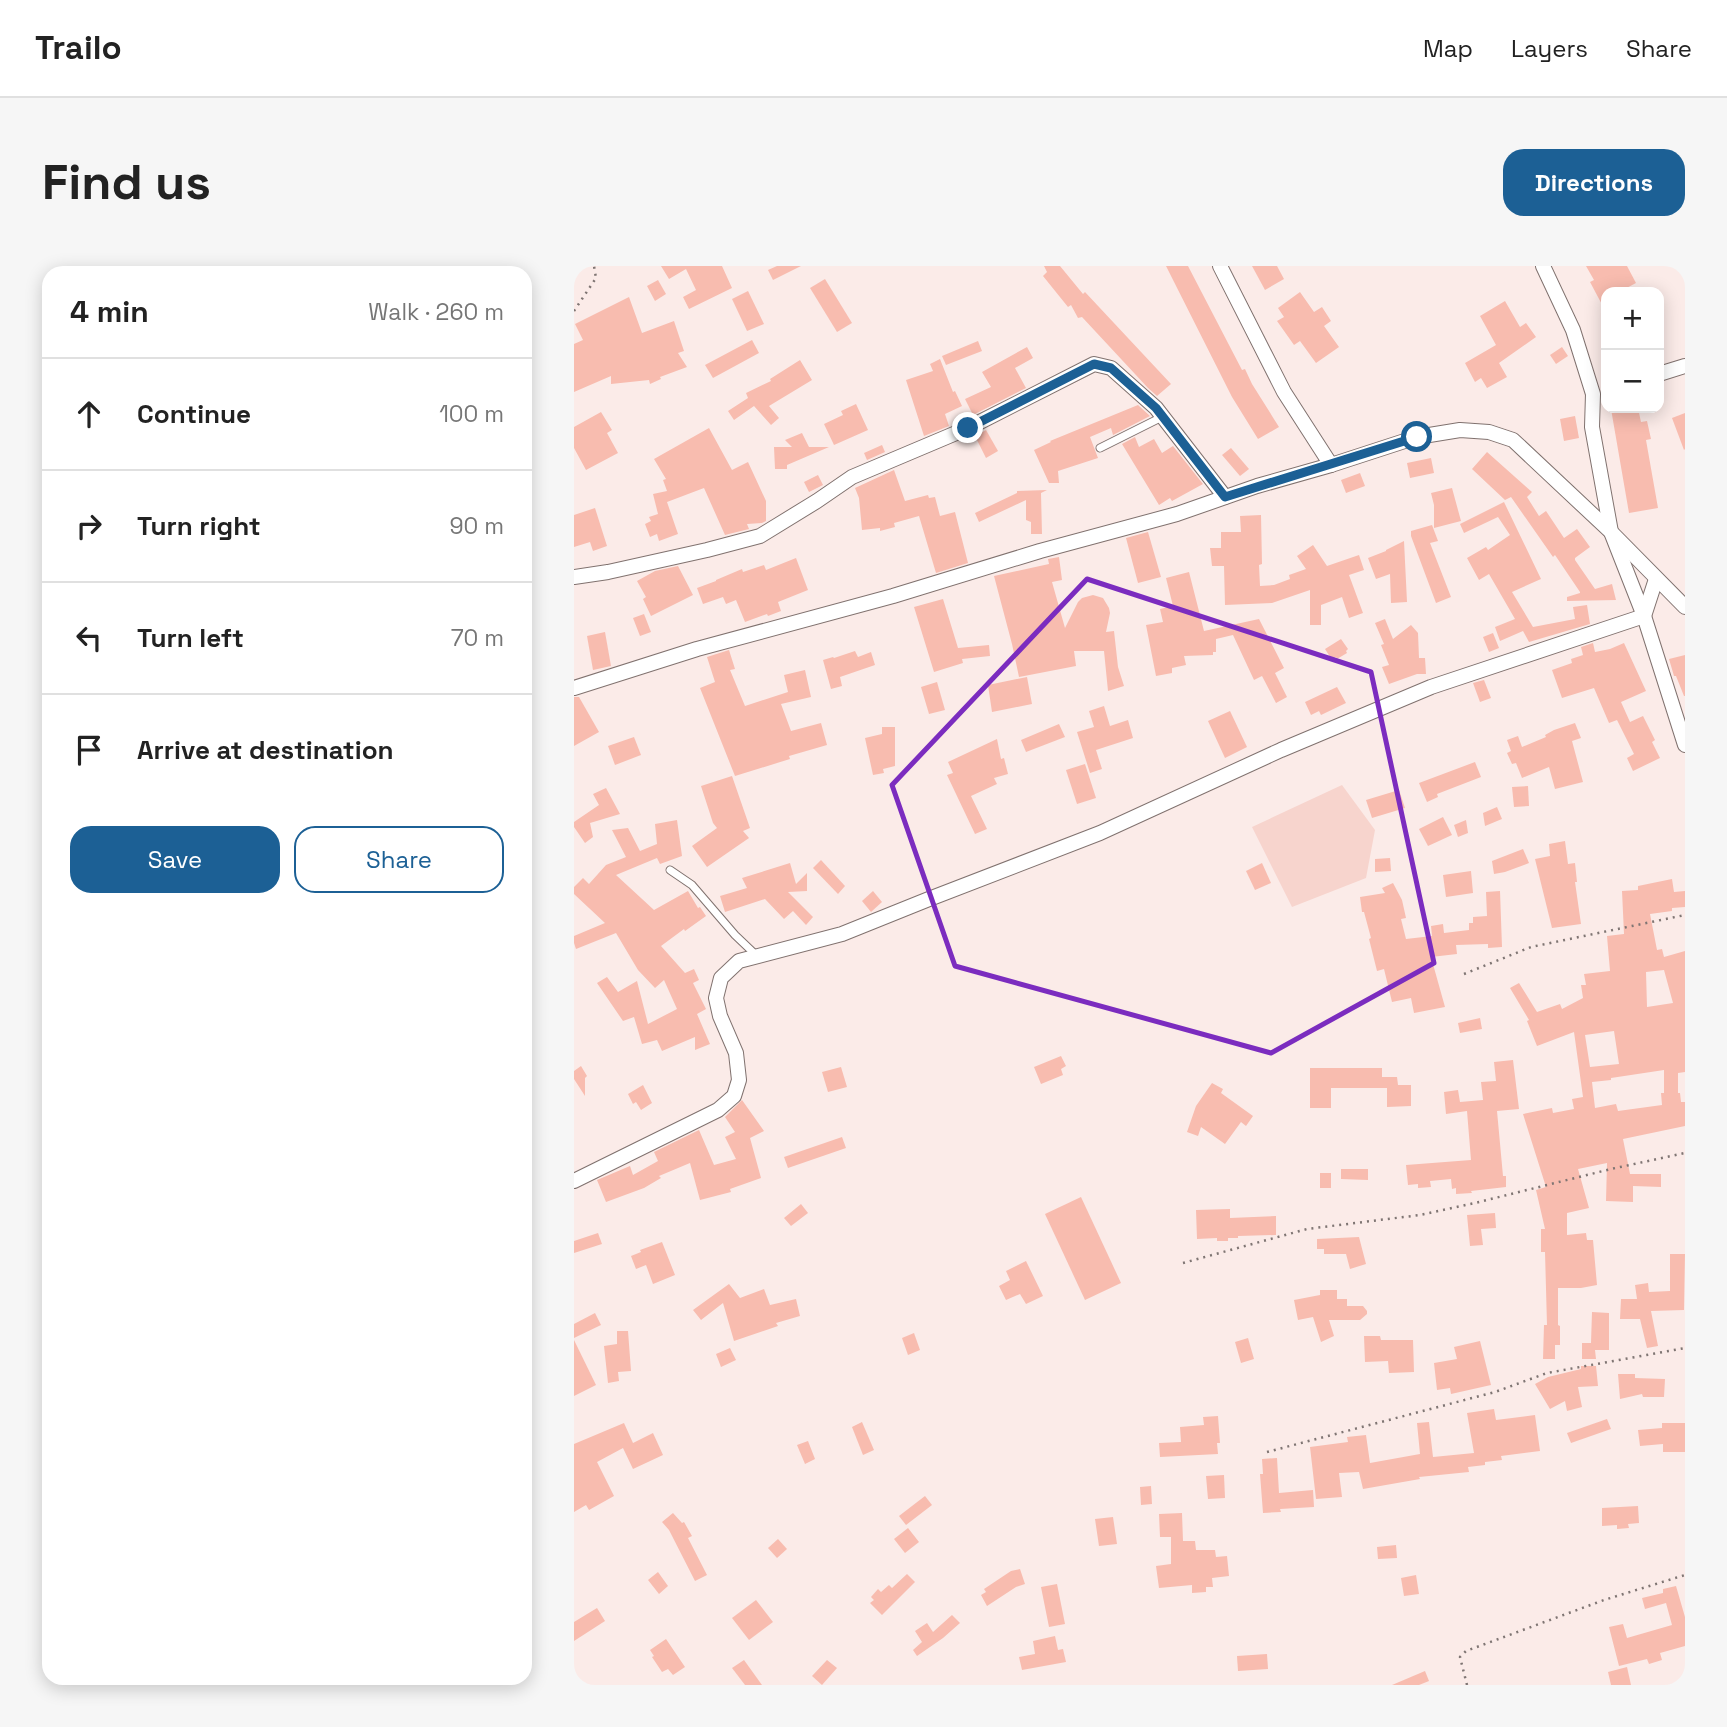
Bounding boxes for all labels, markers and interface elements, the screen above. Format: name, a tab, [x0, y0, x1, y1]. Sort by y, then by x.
text: Trailo	[35, 27, 122, 69]
text: Map	[1423, 33, 1473, 64]
text: Layers	[1511, 33, 1588, 64]
text: Share	[1626, 33, 1692, 64]
button: Directions	[1503, 149, 1685, 216]
text: Find us	[42, 151, 211, 213]
map controls	[1601, 287, 1664, 413]
button: +	[1601, 287, 1664, 350]
text: 4 min	[70, 292, 149, 331]
text: Walk · 260 m	[368, 297, 504, 327]
button: −	[1601, 350, 1664, 413]
icon: ahead	[70, 395, 108, 433]
text: Continue	[137, 397, 251, 431]
text: 100 m	[439, 399, 504, 429]
route end	[952, 412, 983, 443]
route start	[1401, 421, 1432, 452]
icon: right	[70, 507, 108, 545]
text: Turn right	[137, 509, 261, 543]
text: 90 m	[449, 511, 504, 541]
icon: left	[70, 619, 108, 657]
text: Turn left	[137, 621, 244, 655]
text: 70 m	[451, 623, 504, 653]
icon: arrive	[70, 731, 108, 769]
text: Arrive at destination	[137, 733, 394, 767]
button: Save	[70, 826, 280, 893]
button: Share	[294, 826, 504, 893]

